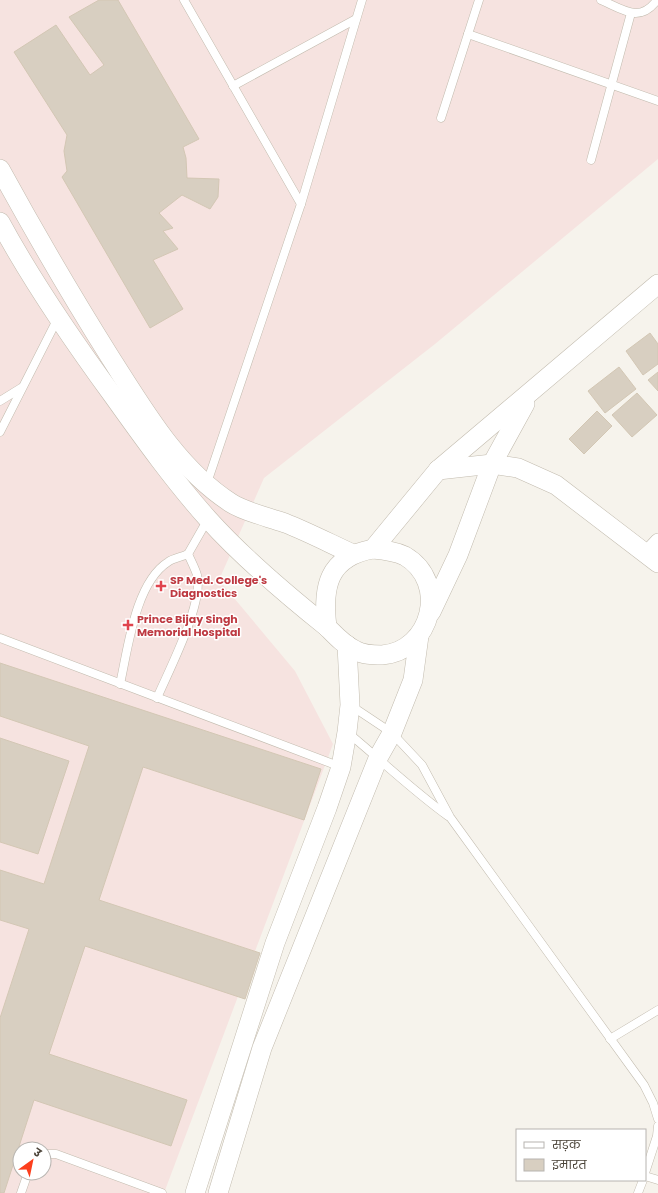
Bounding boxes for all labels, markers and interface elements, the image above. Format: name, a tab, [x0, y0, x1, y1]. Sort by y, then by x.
place label: SP Med. College's Diagnostics	[170, 572, 267, 601]
marker: SP Med. College's Diagnostics	[155, 580, 167, 592]
place label: Prince Bijay Singh Memorial Hospital	[137, 611, 241, 640]
marker: Prince Bijay Singh Memorial Hospital	[122, 619, 134, 631]
legend	[516, 1129, 646, 1181]
text: सड़क	[551, 1136, 582, 1153]
north arrow	[12, 1141, 52, 1181]
text: उ	[30, 1144, 45, 1161]
text: इमारत	[551, 1156, 587, 1173]

